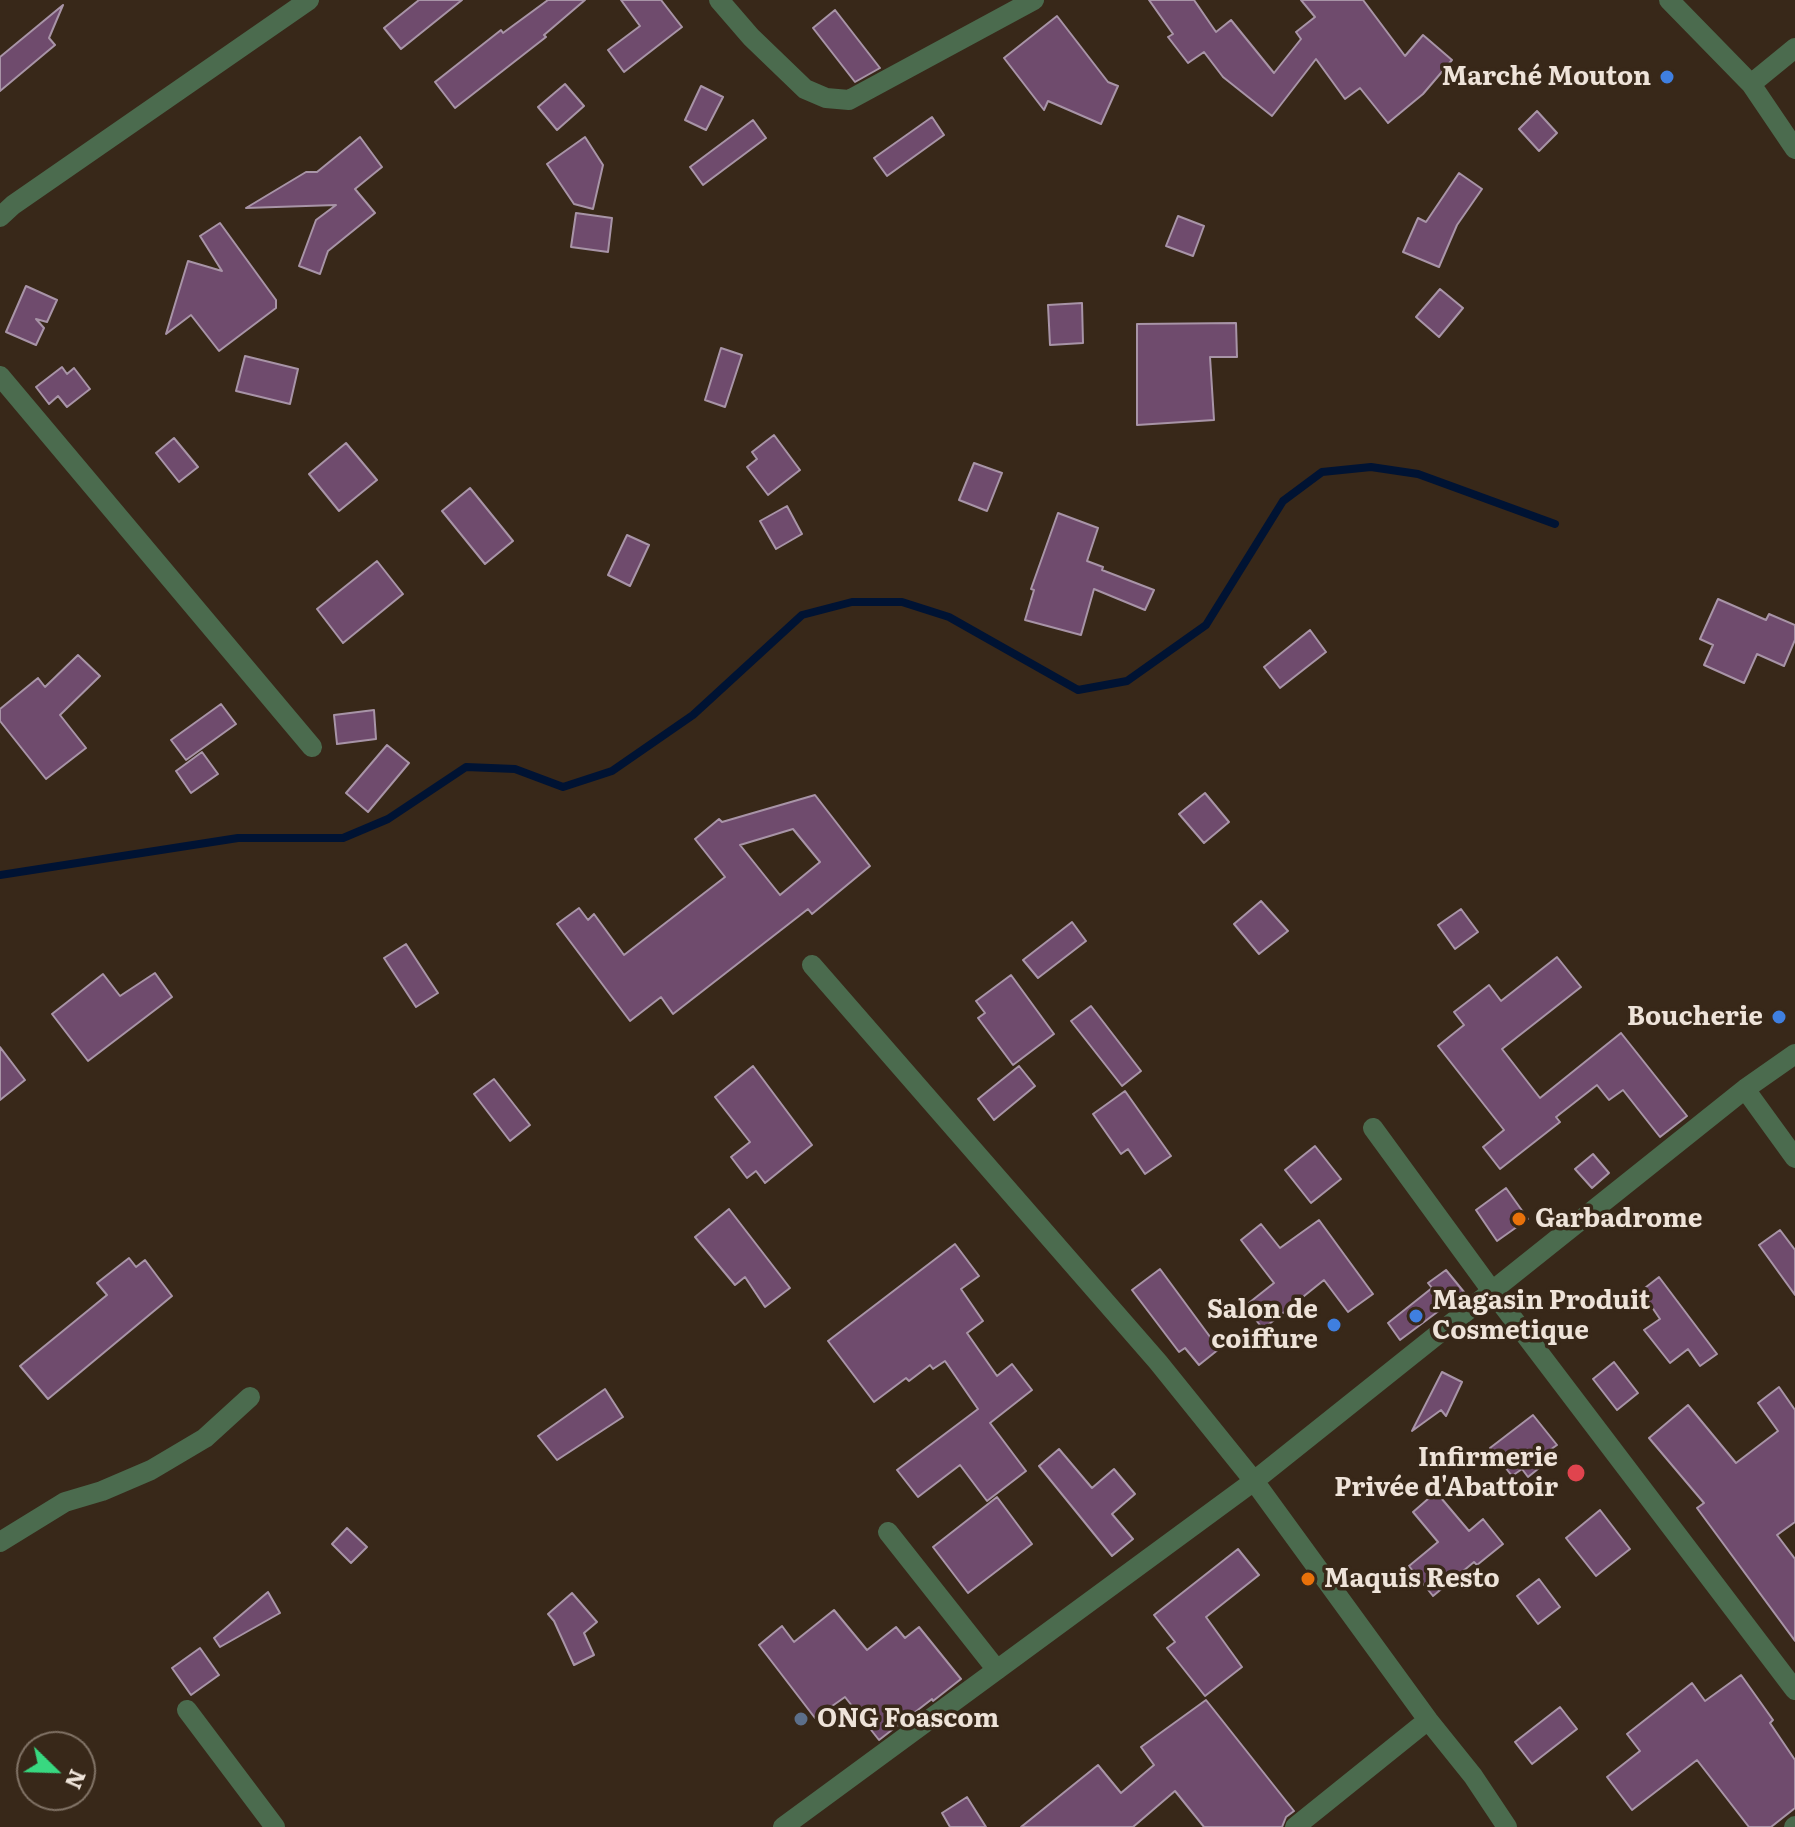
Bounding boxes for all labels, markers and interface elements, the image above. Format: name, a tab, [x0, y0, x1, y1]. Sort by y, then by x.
place label: Marché Mouton	[1442, 61, 1651, 93]
marker: Marché Mouton	[1658, 68, 1676, 86]
place label: Boucherie	[1627, 1001, 1763, 1033]
marker: Boucherie	[1770, 1008, 1788, 1026]
place label: Garbadrome	[1535, 1203, 1702, 1235]
marker: Garbadrome	[1510, 1210, 1528, 1228]
place label: Magasin Produit Cosmetique	[1432, 1285, 1650, 1346]
place label: Salon de coiffure	[1207, 1294, 1318, 1356]
marker: Magasin Produit Cosmetique	[1407, 1307, 1425, 1325]
marker: Salon de coiffure	[1325, 1316, 1343, 1334]
place label: Infirmerie Privée d'Abattoir	[1334, 1442, 1558, 1504]
marker: Infirmerie Privée d'Abattoir	[1565, 1462, 1587, 1484]
place label: Maquis Resto	[1324, 1563, 1500, 1595]
marker: Maquis Resto	[1299, 1570, 1317, 1588]
place label: ONG Foascom	[817, 1703, 999, 1735]
marker: ONG Foascom	[792, 1710, 810, 1728]
north arrow	[16, 1731, 96, 1811]
text: N	[58, 1765, 96, 1795]

